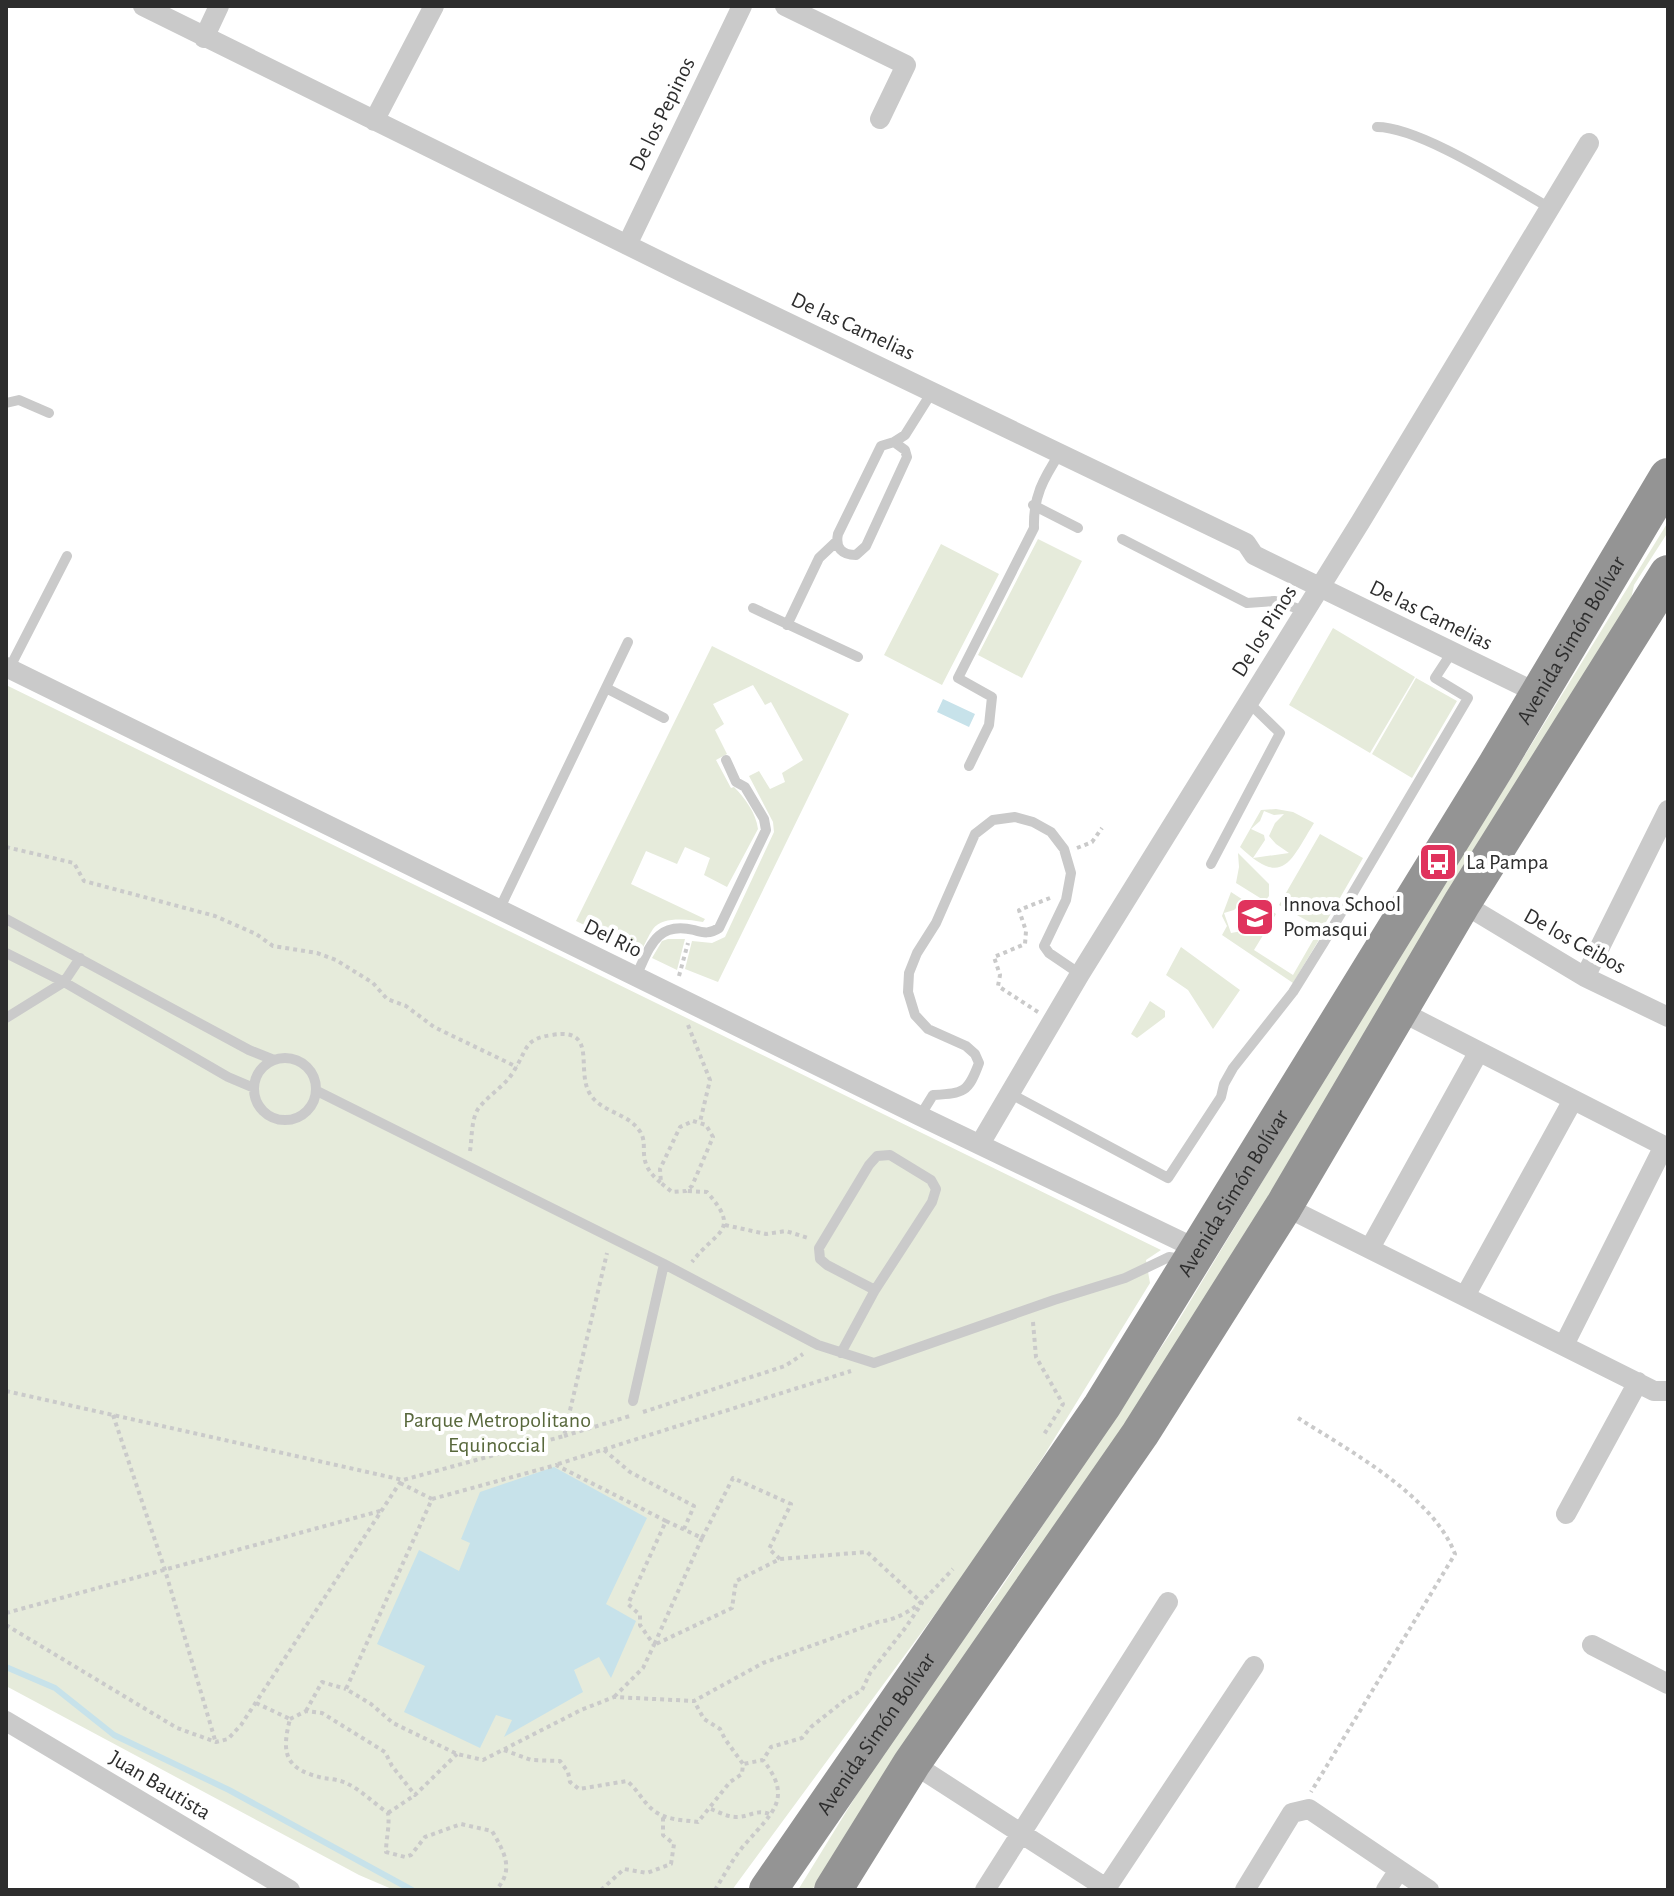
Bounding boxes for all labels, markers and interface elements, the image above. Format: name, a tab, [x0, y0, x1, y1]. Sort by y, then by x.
street label: De los Pepinos	[625, 54, 699, 174]
street label: De las Camelias	[788, 288, 918, 364]
street label: Avenida Simón Bolívar	[1512, 552, 1629, 728]
street label: De las Camelias	[1366, 576, 1496, 654]
street label: De los Pinos	[1227, 581, 1301, 681]
bus stop icon: La Pampa	[1417, 841, 1459, 883]
place label: La Pampa	[1466, 851, 1549, 873]
place label: Innova School Pomasqui	[1283, 893, 1401, 940]
school or university icon: Innova School Pomasqui	[1234, 896, 1276, 938]
street label: De los Ceibos	[1520, 904, 1630, 978]
street label: Del Rio	[580, 915, 646, 961]
street label: Avenida Simón Bolívar	[1173, 1106, 1293, 1280]
park label: Parque Metropolitano Equinoccial	[403, 1409, 591, 1456]
street label: Avenida Simón Bolívar	[812, 1649, 939, 1819]
street label: Juan Bautista	[106, 1746, 214, 1824]

